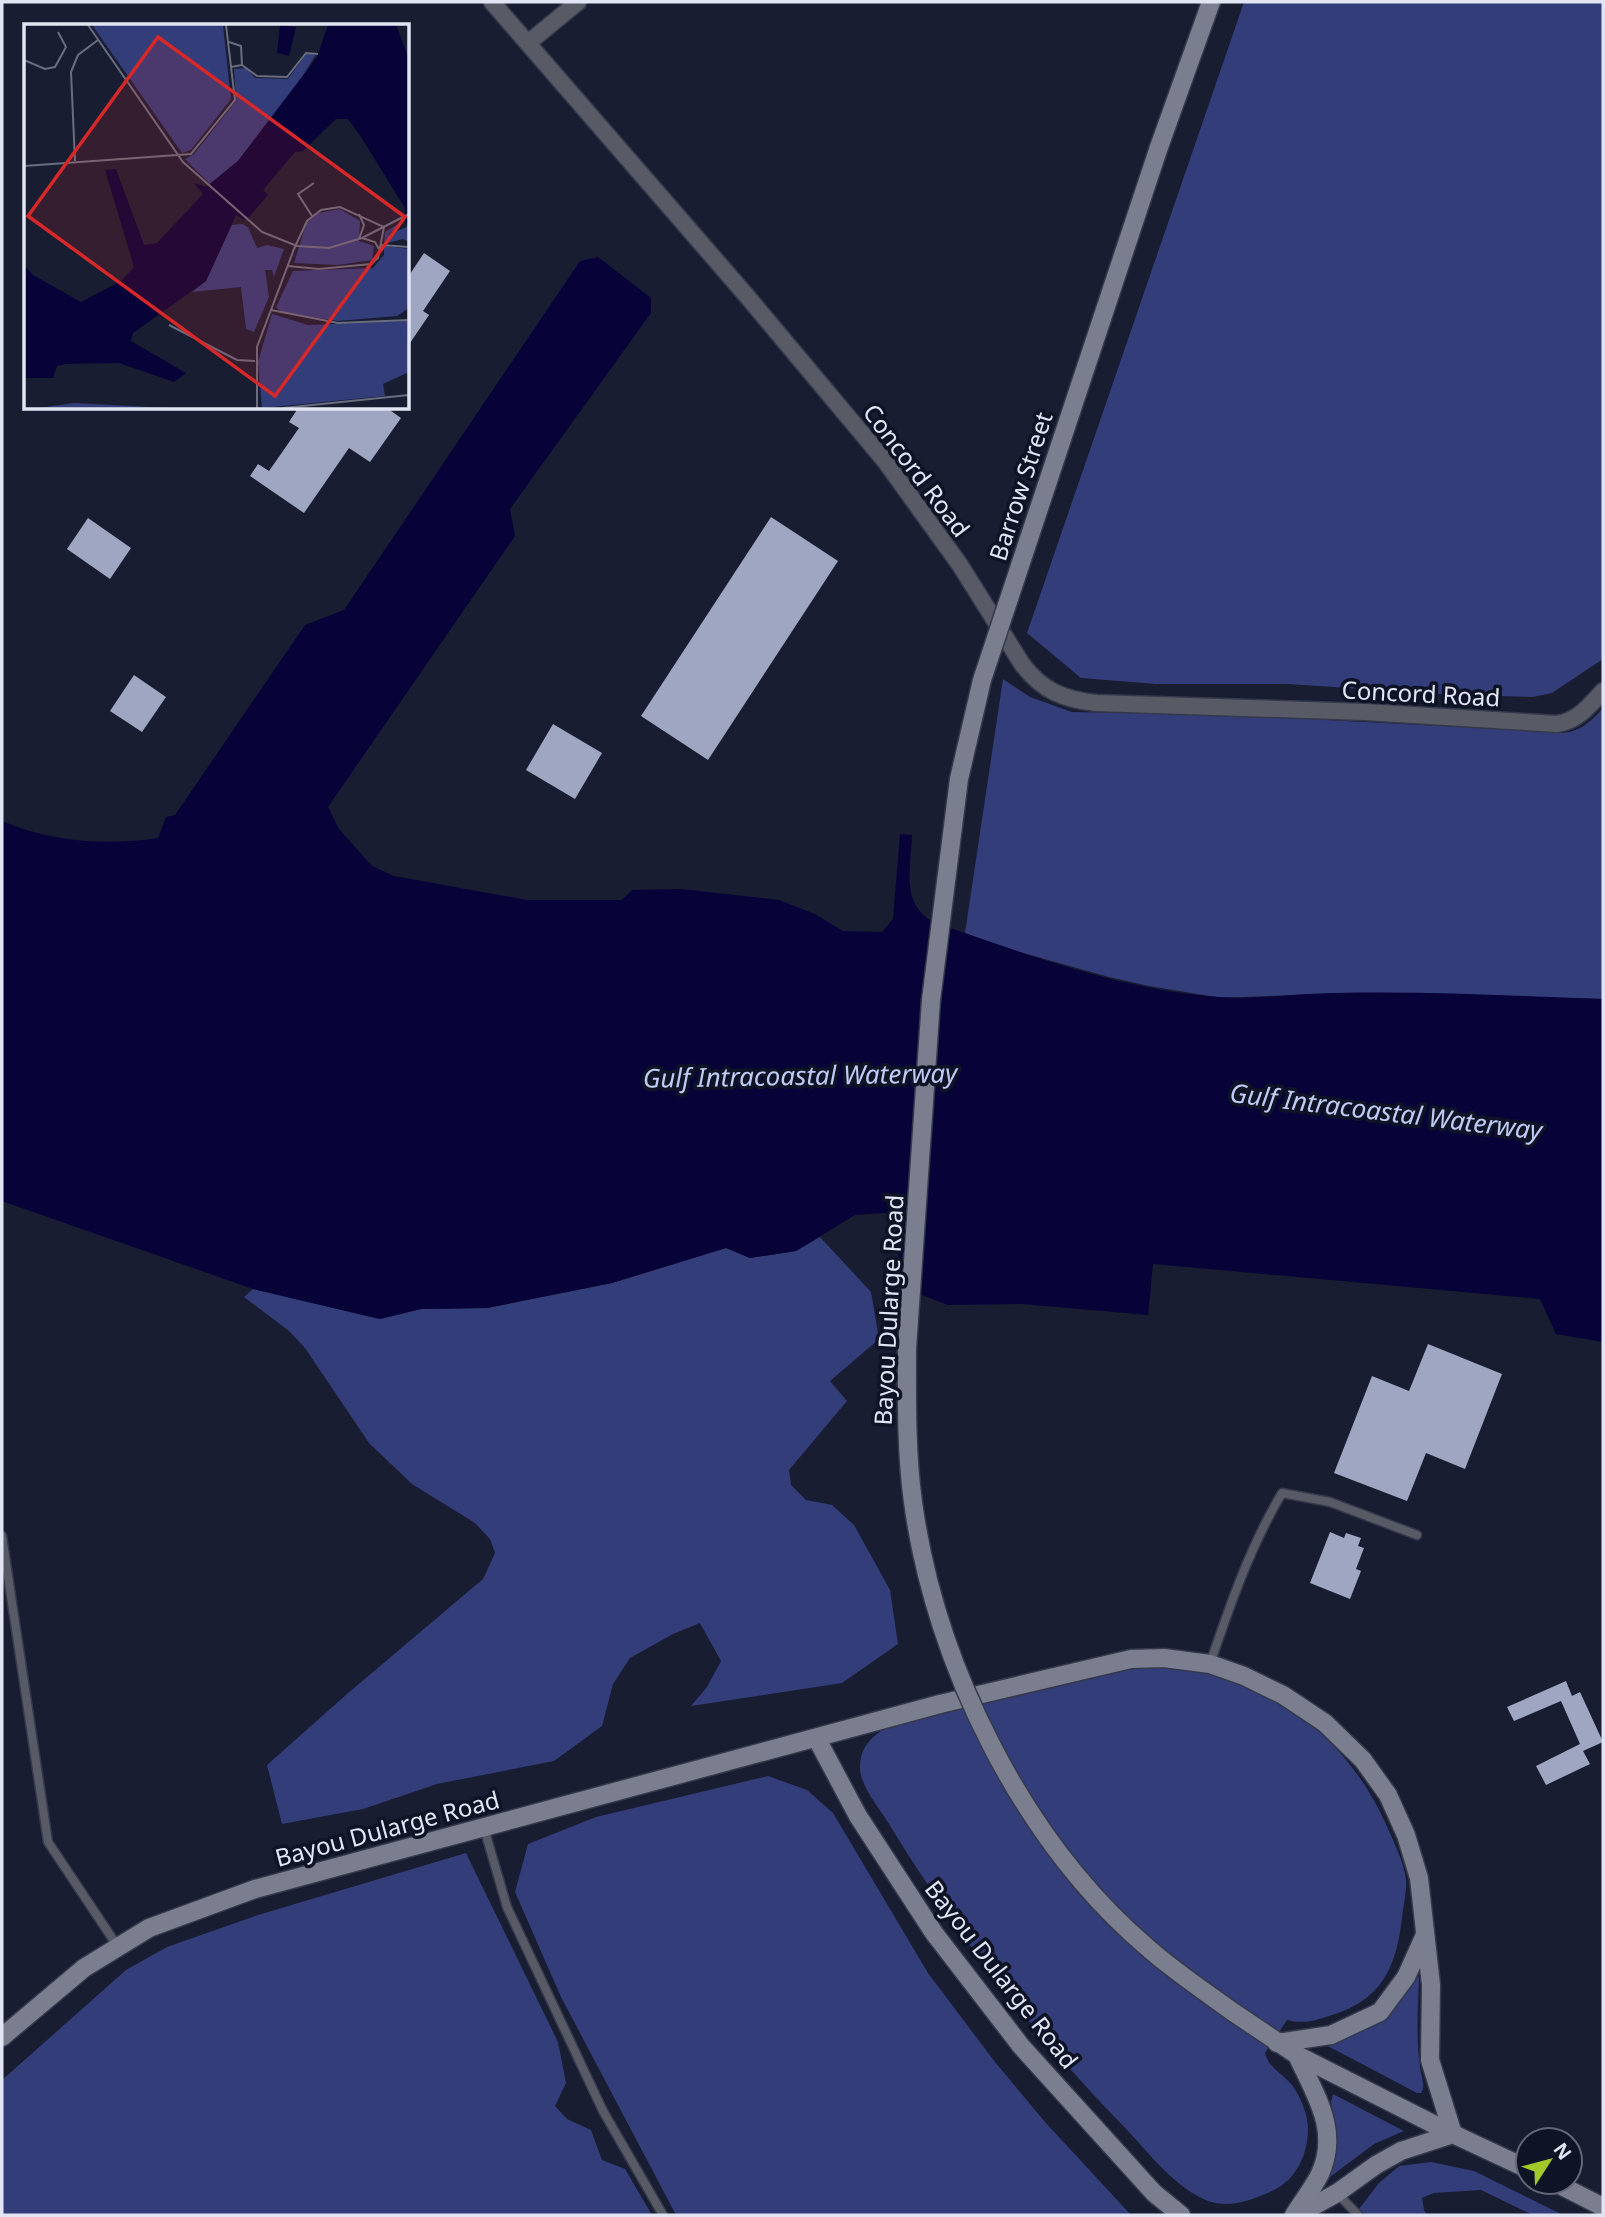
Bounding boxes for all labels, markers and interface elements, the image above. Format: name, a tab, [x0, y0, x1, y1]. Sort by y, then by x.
inset map	[24, 24, 410, 410]
street label: Concord Road	[856, 397, 978, 543]
street label: Barrow Street	[980, 407, 1060, 565]
street label: Concord Road	[1341, 672, 1501, 714]
water label: Gulf Intracoastal Waterway	[642, 1054, 959, 1096]
water label: Gulf Intracoastal Waterway	[1228, 1074, 1546, 1148]
street label: Bayou Dularge Road	[865, 1194, 911, 1426]
street label: Bayou Dularge Road	[271, 1782, 503, 1874]
street label: Bayou Dularge Road	[918, 1873, 1086, 2075]
north arrow	[1514, 2126, 1584, 2196]
text: N	[1548, 2137, 1578, 2165]

